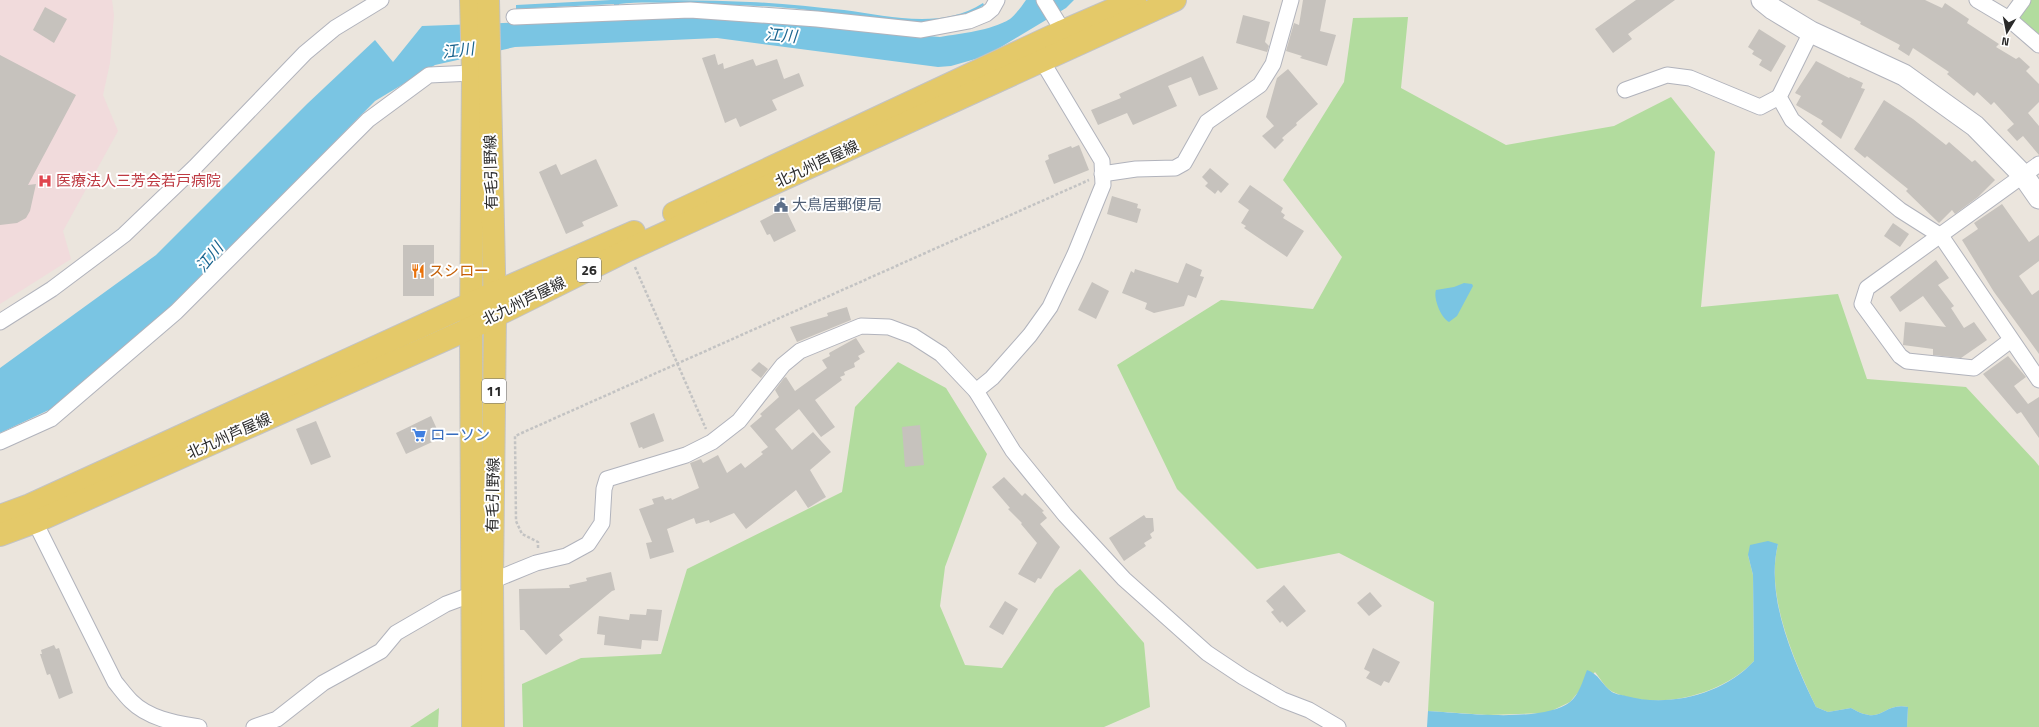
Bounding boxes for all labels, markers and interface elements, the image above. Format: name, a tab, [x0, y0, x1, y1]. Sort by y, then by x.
north arrow	[1987, 12, 2027, 52]
water label: 江川	[764, 22, 800, 48]
text: N	[2000, 33, 2010, 50]
water label: 江川	[441, 36, 477, 64]
street label: 有毛引野線	[478, 134, 503, 210]
street label: 北九州芦屋線	[771, 134, 862, 193]
place label: 医療法人三芳会若戸病院	[56, 169, 221, 192]
hospital icon: 医療法人三芳会若戸病院	[37, 173, 53, 189]
place label: 大鳥居郵便局	[792, 193, 882, 216]
public building icon: 大鳥居郵便局	[773, 197, 789, 213]
water label: 江川	[190, 235, 230, 277]
road number: 26	[577, 258, 601, 282]
place label: スシロー	[429, 259, 489, 282]
restaurant icon: スシロー	[410, 263, 426, 279]
street label: 北九州芦屋線	[478, 270, 569, 331]
road number: 11	[482, 379, 506, 403]
street label: 北九州芦屋線	[183, 407, 275, 464]
place label: ローソン	[430, 423, 490, 446]
supermarket icon: ローソン	[411, 427, 427, 443]
street label: 有毛引野線	[480, 457, 505, 533]

